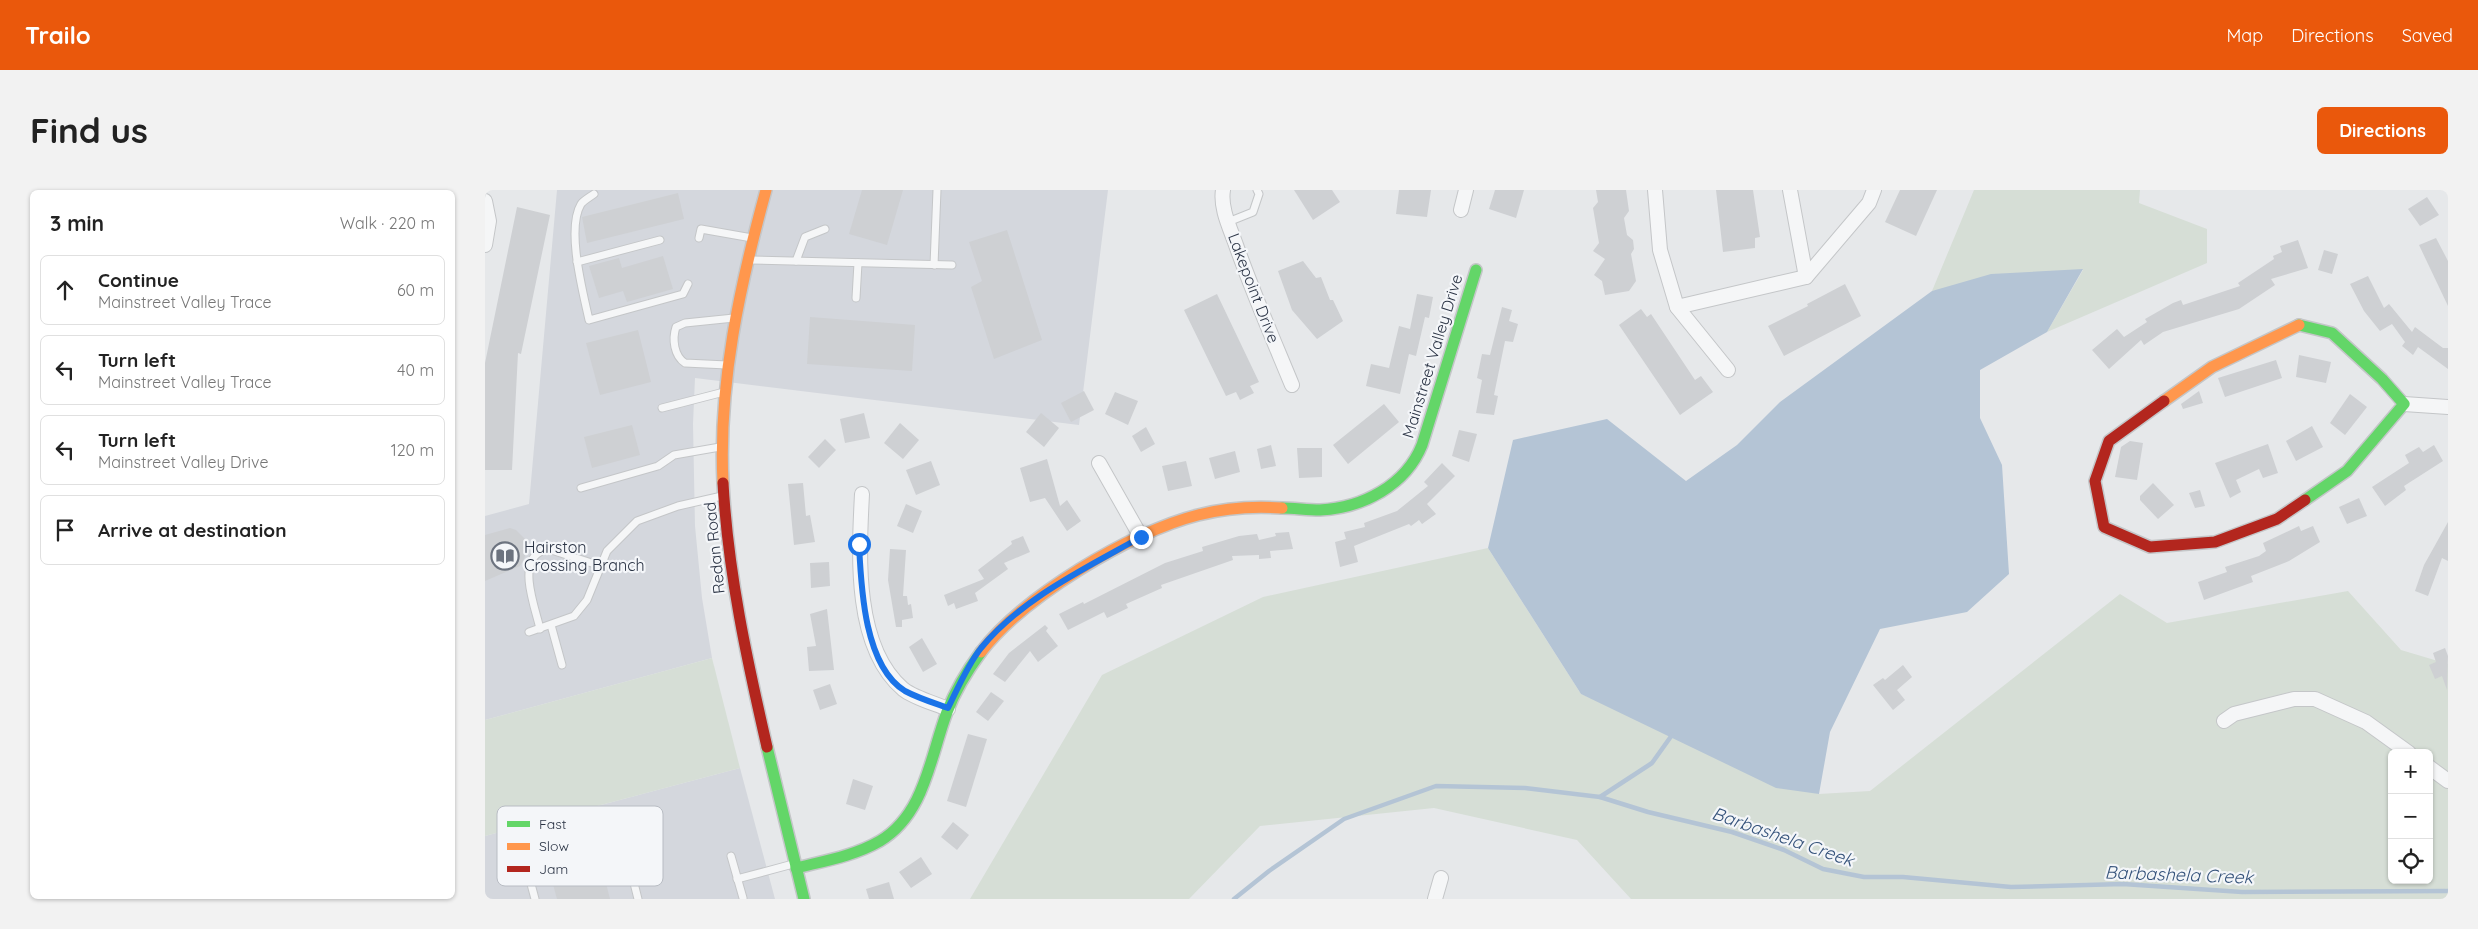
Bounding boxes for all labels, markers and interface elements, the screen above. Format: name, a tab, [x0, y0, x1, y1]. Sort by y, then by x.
text: Trailo	[25, 20, 91, 50]
text: Map	[2226, 24, 2263, 47]
text: Directions	[2291, 24, 2374, 47]
text: Saved	[2402, 24, 2453, 47]
button: Directions	[2317, 107, 2448, 154]
text: Find us	[30, 108, 148, 152]
text: 3 min	[50, 210, 104, 236]
text: Walk · 220 m	[340, 213, 435, 233]
street label: Lakepoint Drive	[1224, 230, 1284, 346]
text: Continue	[98, 268, 179, 292]
street label: Mainstreet Valley Drive	[1398, 272, 1466, 440]
icon: ahead	[51, 276, 79, 304]
text: 60 m	[397, 280, 434, 300]
text: Mainstreet Valley Trace	[98, 292, 272, 312]
text: Turn left	[98, 348, 176, 372]
icon: left	[51, 356, 79, 384]
text: 40 m	[397, 360, 434, 380]
text: Mainstreet Valley Trace	[98, 372, 272, 392]
text: Turn left	[98, 428, 176, 452]
icon: left	[51, 436, 79, 464]
text: 120 m	[391, 440, 434, 460]
text: Mainstreet Valley Drive	[98, 452, 268, 472]
street label: Redan Road	[699, 501, 729, 595]
icon: arrive	[51, 516, 79, 544]
text: Arrive at destination	[98, 518, 287, 542]
route end	[1130, 526, 1153, 549]
route start	[848, 533, 871, 556]
place label: Hairston Crossing Branch	[524, 537, 645, 575]
library icon: Hairston Crossing Branch	[490, 541, 520, 571]
map controls	[2388, 749, 2433, 884]
button: +	[2388, 749, 2433, 794]
button: −	[2388, 794, 2433, 839]
water label: Barbashela Creek	[1709, 801, 1858, 872]
legend	[497, 806, 663, 886]
text: Fast	[539, 815, 567, 833]
text: Slow	[539, 837, 569, 855]
button: locate	[2388, 839, 2433, 884]
text: Jam	[539, 860, 568, 878]
water label: Barbashela Creek	[2104, 860, 2255, 889]

